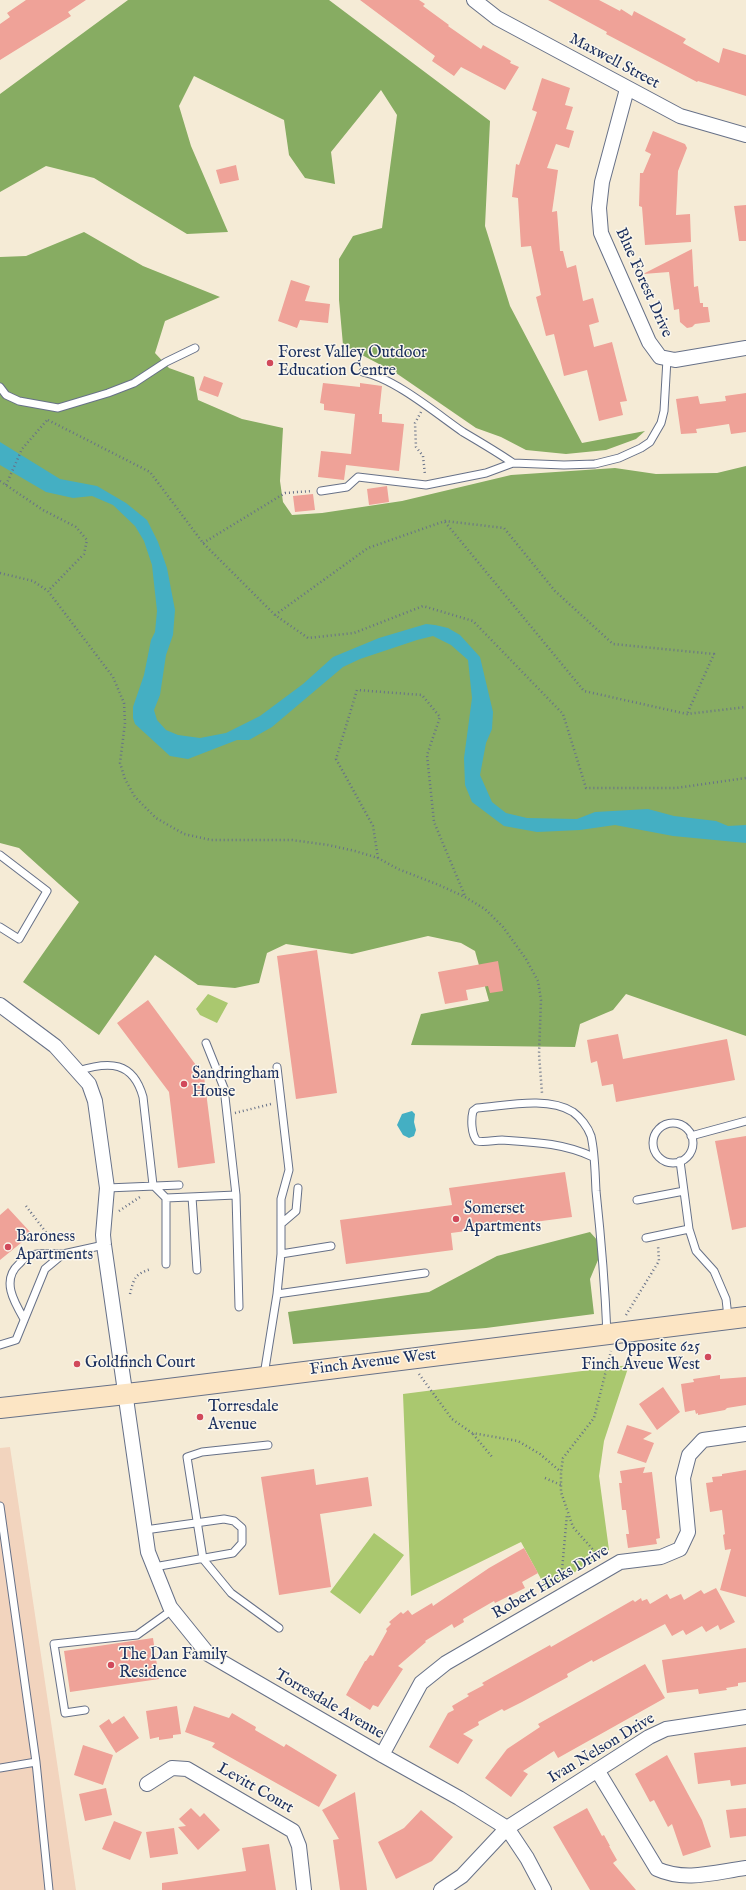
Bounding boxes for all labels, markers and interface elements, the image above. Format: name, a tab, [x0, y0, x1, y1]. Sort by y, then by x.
street label: Maxwell Street	[566, 30, 662, 94]
street label: Blue Forest Drive	[610, 225, 676, 341]
place label: Forest Valley Outdoor Education Centre	[278, 344, 427, 382]
marker: Forest Valley Outdoor Education Centre	[265, 358, 275, 368]
place label: Sandringham House	[192, 1065, 279, 1103]
marker: Sandringham House	[179, 1079, 189, 1089]
place label: Somerset Apartments	[464, 1200, 541, 1238]
marker: Somerset Apartments	[451, 1214, 461, 1224]
place label: Baroness Apartments	[16, 1228, 93, 1266]
marker: Baroness Apartments	[3, 1242, 13, 1252]
place label: Opposite 625 Finch Aveue West	[581, 1338, 700, 1376]
street label: Finch Avenue West	[309, 1346, 437, 1380]
marker: Opposite 625 Finch Aveue West	[703, 1352, 713, 1362]
place label: Goldfinch Court	[85, 1354, 196, 1374]
marker: Goldfinch Court	[72, 1359, 82, 1369]
place label: Torresdale Avenue	[208, 1398, 279, 1436]
marker: Torresdale Avenue	[195, 1412, 205, 1422]
street label: Robert Hicks Drive	[489, 1542, 613, 1624]
place label: The Dan Family Residence	[119, 1646, 227, 1684]
marker: The Dan Family Residence	[106, 1660, 116, 1670]
street label: Torresdale Avenue	[271, 1666, 387, 1744]
street label: Ivan Nelson Drive	[545, 1710, 659, 1788]
street label: Levitt Court	[214, 1760, 296, 1818]

